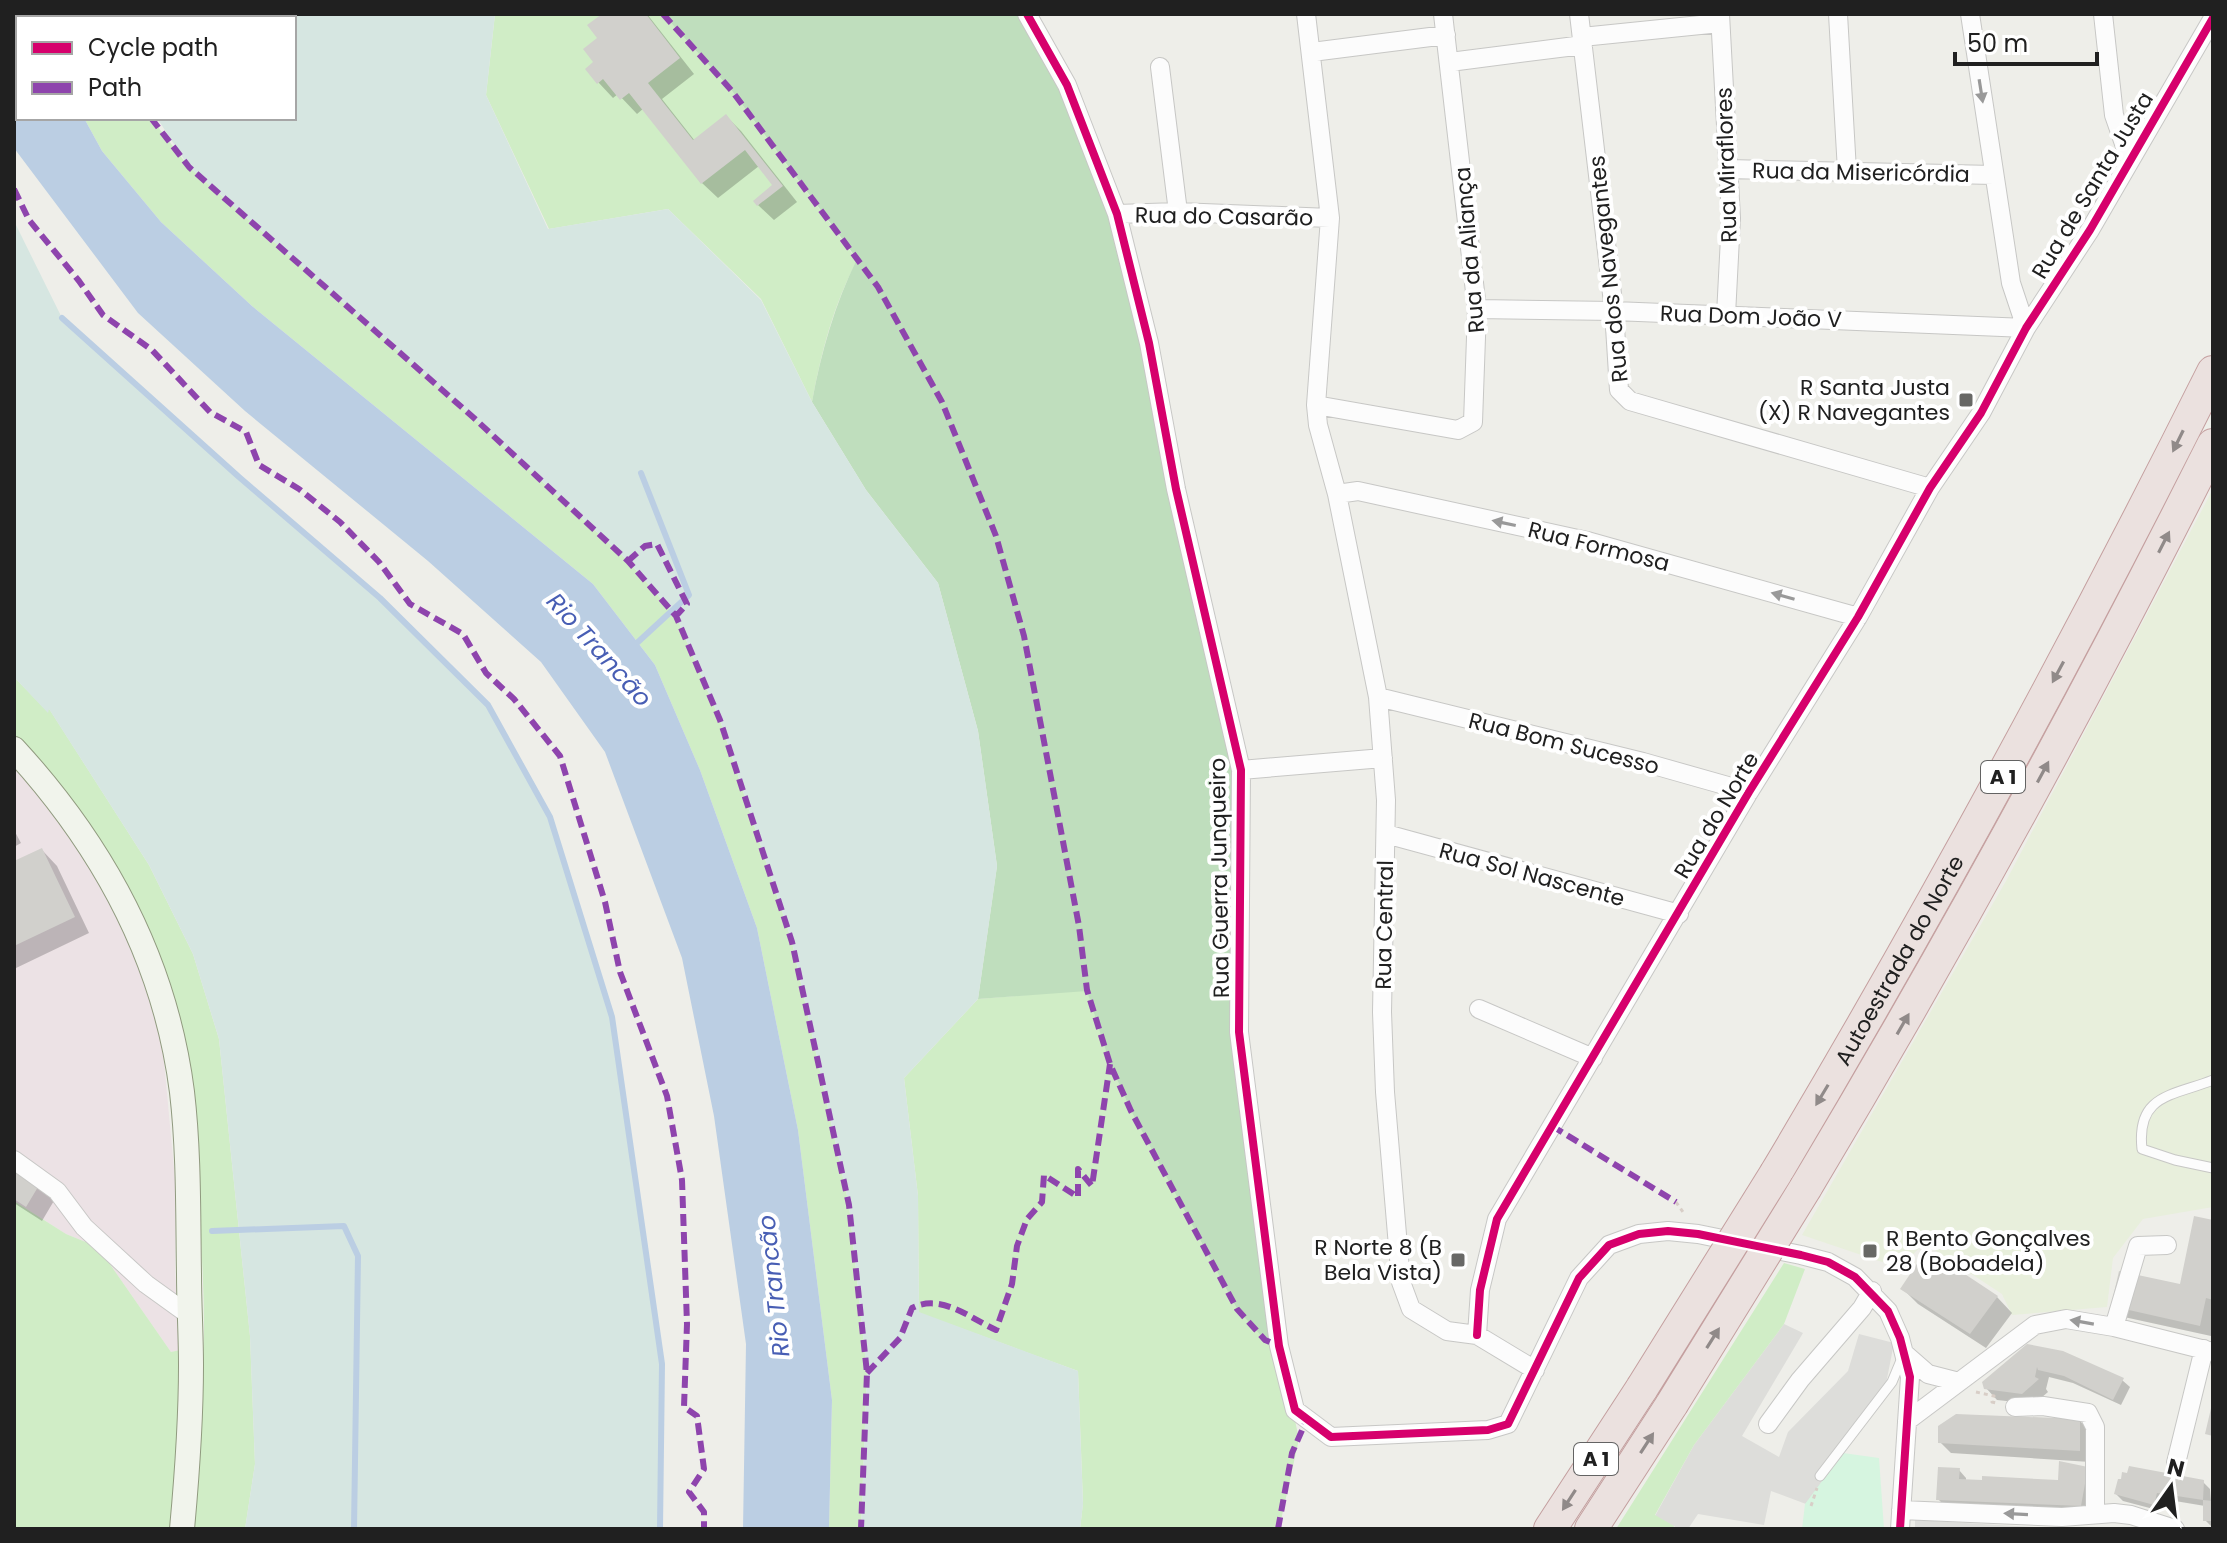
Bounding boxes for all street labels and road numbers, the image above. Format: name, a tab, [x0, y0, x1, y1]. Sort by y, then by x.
street label: Rua de Santa Justa	[2024, 86, 2161, 285]
street label: Rua Miraflores	[1708, 87, 1745, 243]
street label: Rua dos Navegantes	[1581, 154, 1636, 384]
street label: Rua da Misericórdia	[1752, 155, 1970, 190]
street label: Rua da Aliança	[1447, 166, 1492, 334]
street label: Rua do Casarão	[1135, 199, 1313, 234]
street label: Rua Dom João V	[1660, 298, 1842, 335]
street label: Rua Formosa	[1525, 514, 1673, 579]
street label: Rua Bom Sucesso	[1465, 705, 1662, 782]
street label: Rua do Norte	[1666, 746, 1766, 884]
street label: Rua Guerra Junqueiro	[1202, 758, 1237, 998]
road number: A 1	[1981, 761, 2025, 793]
street label: Rua Sol Nascente	[1436, 835, 1628, 914]
street label: Autoestrada do Norte	[1828, 850, 1972, 1071]
street label: Rua Central	[1368, 860, 1401, 990]
road number: A 1	[1574, 1443, 1618, 1475]

